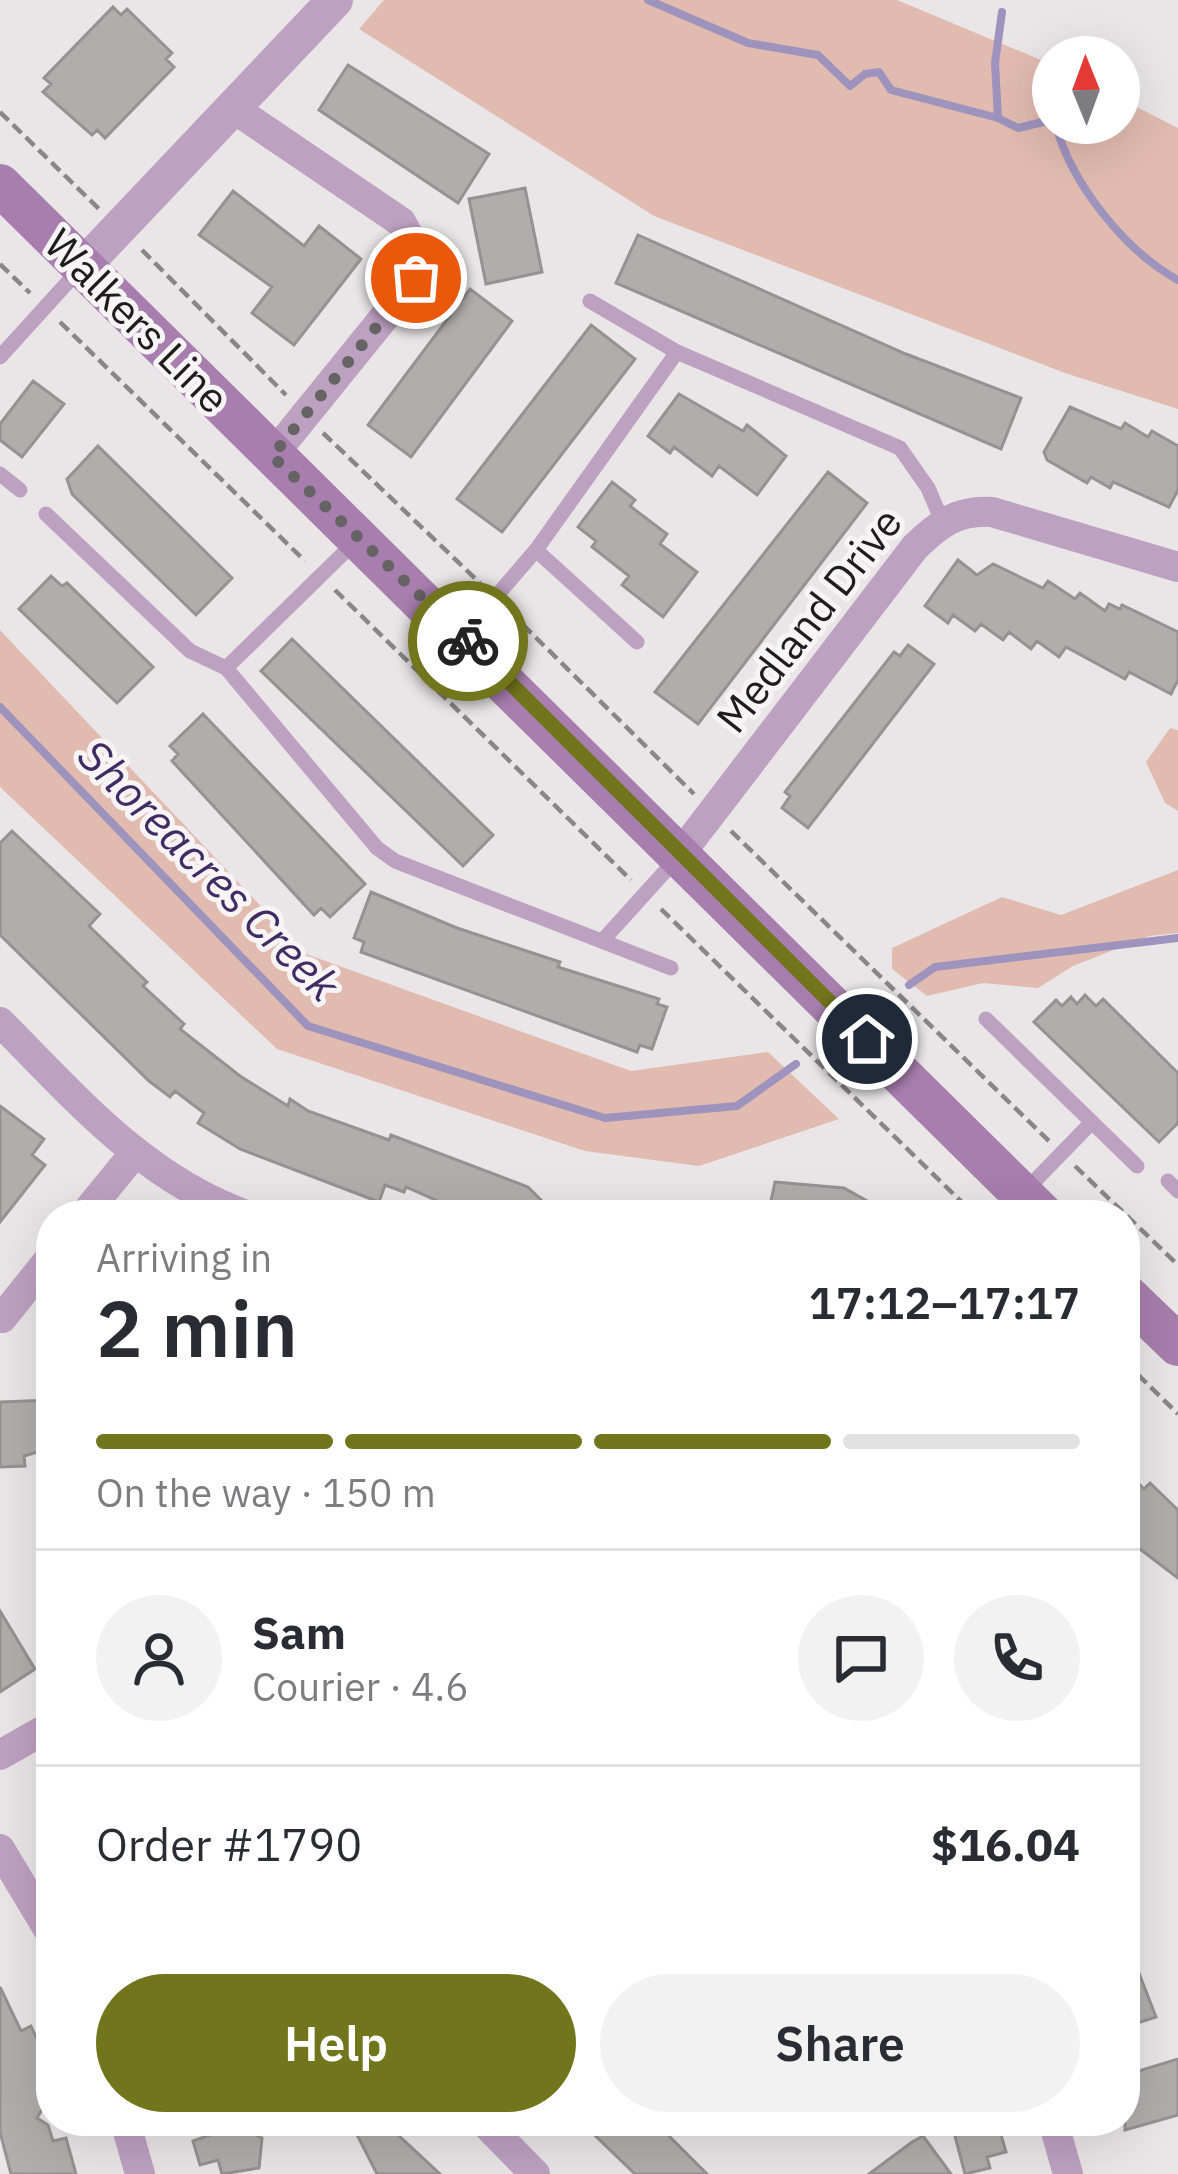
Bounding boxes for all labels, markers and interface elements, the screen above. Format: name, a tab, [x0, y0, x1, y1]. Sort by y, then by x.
north arrow	[1032, 36, 1140, 144]
map controls	[1032, 36, 1140, 144]
street label: Walkers Line	[33, 216, 242, 425]
pin	[365, 227, 467, 329]
icon: bag	[383, 245, 449, 311]
street label: Medland Drive	[704, 496, 914, 743]
courier	[408, 581, 528, 701]
icon: bike	[435, 608, 501, 674]
water label: Shoreacres Creek	[67, 726, 353, 1013]
pin	[816, 988, 918, 1090]
icon: home	[834, 1006, 900, 1072]
text: Arriving in	[96, 1232, 272, 1283]
text: 17:12–17:17	[809, 1273, 1080, 1331]
text: 2 min	[96, 1277, 298, 1378]
text: On the way · 150 m	[96, 1467, 436, 1518]
button: person	[96, 1595, 222, 1721]
button: chat	[798, 1595, 924, 1721]
button: phone	[954, 1595, 1080, 1721]
text: Sam	[252, 1603, 346, 1661]
text: Courier · 4.6	[252, 1661, 469, 1712]
text: Order #1790	[96, 1815, 362, 1873]
text: $16.04	[931, 1815, 1080, 1873]
button: Help	[96, 1974, 576, 2112]
button: Share	[600, 1974, 1080, 2112]

